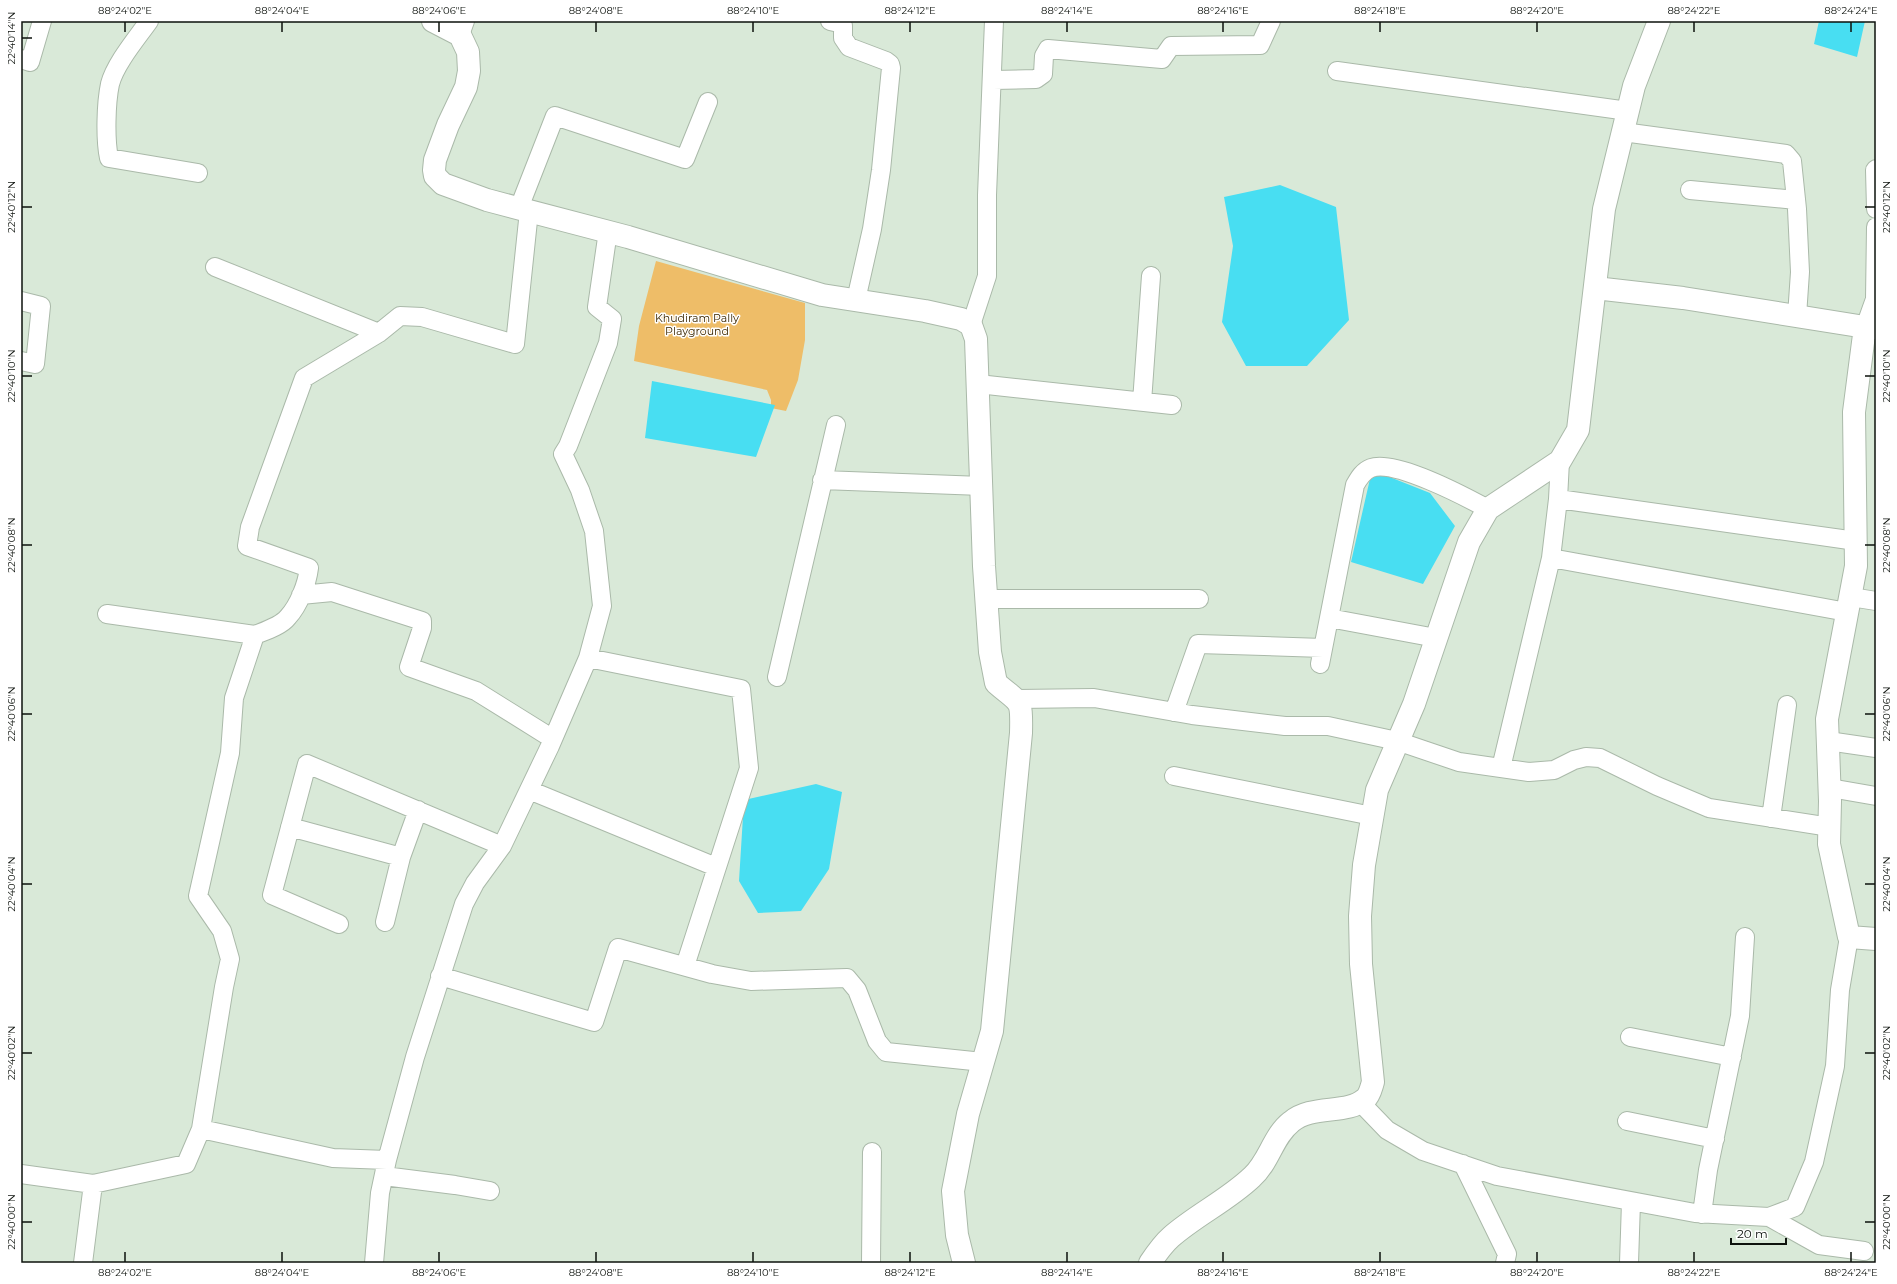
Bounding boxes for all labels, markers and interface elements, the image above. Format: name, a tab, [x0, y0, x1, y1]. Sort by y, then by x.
text: 88°24'02"E	[98, 4, 152, 17]
text: 88°24'04"E	[255, 4, 310, 17]
text: 88°24'06"E	[412, 4, 466, 17]
text: 88°24'08"E	[569, 4, 624, 17]
text: 88°24'10"E	[727, 4, 779, 17]
text: 88°24'12"E	[884, 4, 936, 17]
text: 88°24'14"E	[1041, 4, 1093, 17]
text: 88°24'16"E	[1197, 4, 1249, 17]
text: 88°24'18"E	[1354, 4, 1406, 17]
text: 88°24'20"E	[1510, 4, 1564, 17]
text: 88°24'22"E	[1667, 4, 1721, 17]
text: 88°24'24"E	[1824, 4, 1878, 17]
text: 22°40'14"N	[5, 12, 18, 64]
text: 22°40'12"N	[5, 181, 18, 233]
text: 22°40'12"N	[1880, 181, 1893, 233]
park label: Khudiram Pally Playground	[655, 311, 739, 338]
text: 22°40'10"N	[5, 349, 18, 403]
text: 22°40'10"N	[1880, 349, 1893, 403]
text: 22°40'08"N	[5, 517, 18, 573]
text: 22°40'08"N	[1880, 517, 1893, 573]
text: 22°40'06"N	[5, 686, 18, 742]
text: 22°40'06"N	[1880, 686, 1893, 742]
text: 22°40'04"N	[5, 856, 18, 912]
text: 22°40'04"N	[1880, 856, 1893, 912]
text: 22°40'02"N	[5, 1026, 18, 1080]
text: 22°40'02"N	[1880, 1026, 1893, 1080]
text: 22°40'00"N	[5, 1194, 18, 1250]
text: 22°40'00"N	[1880, 1194, 1893, 1250]
scale bar	[1731, 1220, 1786, 1246]
text: 20 m	[1737, 1226, 1768, 1241]
text: 88°24'02"E	[98, 1266, 152, 1279]
text: 88°24'04"E	[255, 1266, 310, 1279]
text: 88°24'06"E	[412, 1266, 466, 1279]
text: 88°24'08"E	[569, 1266, 624, 1279]
text: 88°24'10"E	[727, 1266, 779, 1279]
text: 88°24'12"E	[884, 1266, 936, 1279]
text: 88°24'14"E	[1041, 1266, 1093, 1279]
text: 88°24'16"E	[1197, 1266, 1249, 1279]
text: 88°24'18"E	[1354, 1266, 1406, 1279]
text: 88°24'20"E	[1510, 1266, 1564, 1279]
text: 88°24'22"E	[1667, 1266, 1721, 1279]
text: 88°24'24"E	[1824, 1266, 1878, 1279]

